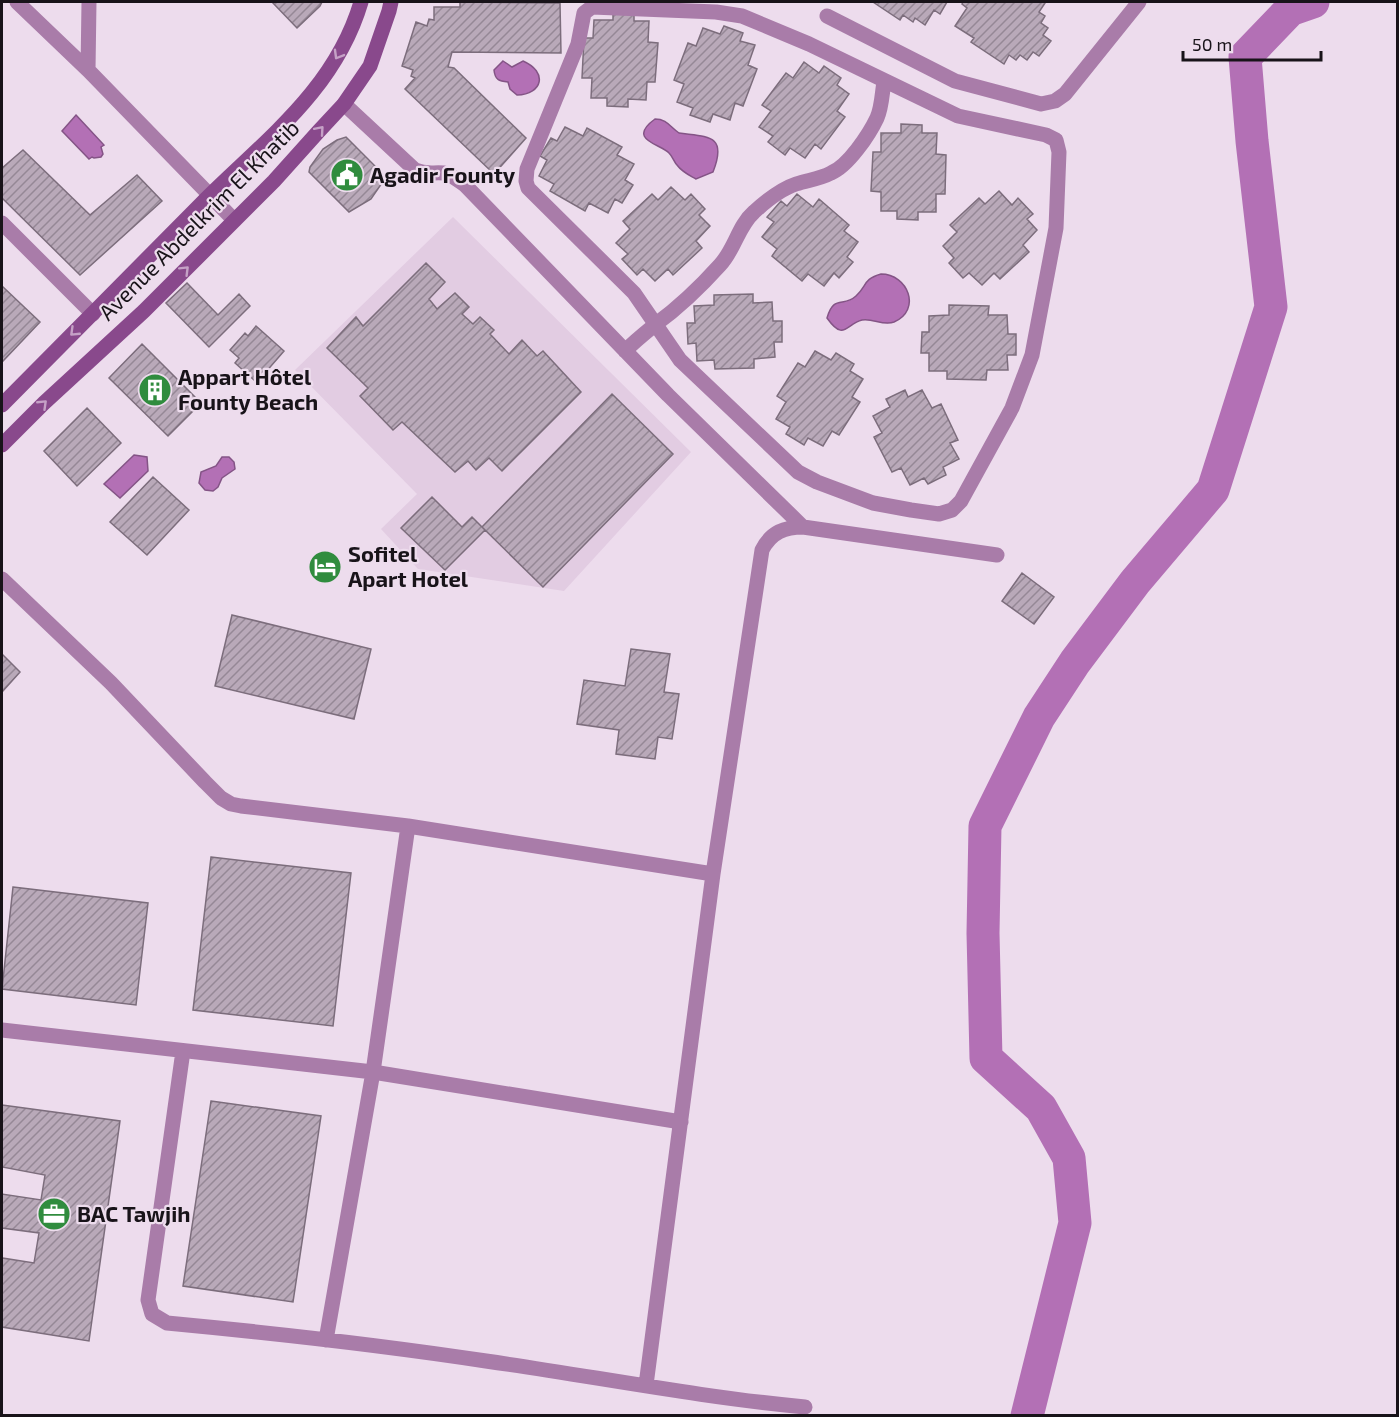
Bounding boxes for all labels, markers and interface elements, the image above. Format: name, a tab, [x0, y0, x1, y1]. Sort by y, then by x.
scale bar	[1183, 24, 1321, 62]
text: 50 m	[1192, 33, 1232, 55]
one-way arrow	[334, 49, 345, 59]
street label: Avenue Abdelkrim El Khatib	[93, 114, 304, 325]
one-way arrow	[313, 126, 324, 137]
public building icon: Agadir Founty	[329, 157, 365, 193]
place label: Agadir Founty	[370, 161, 516, 188]
one-way arrow	[177, 266, 188, 277]
one-way arrow	[70, 325, 81, 336]
place label: Appart Hôtel Founty Beach	[178, 363, 318, 415]
building icon: Appart Hôtel Founty Beach	[137, 372, 173, 408]
one-way arrow	[35, 400, 46, 411]
place label: Sofitel Apart Hotel	[348, 540, 469, 591]
hotel icon: Sofitel Apart Hotel	[307, 549, 343, 585]
office icon: BAC Tawjih	[36, 1196, 72, 1232]
place label: BAC Tawjih	[77, 1200, 190, 1226]

